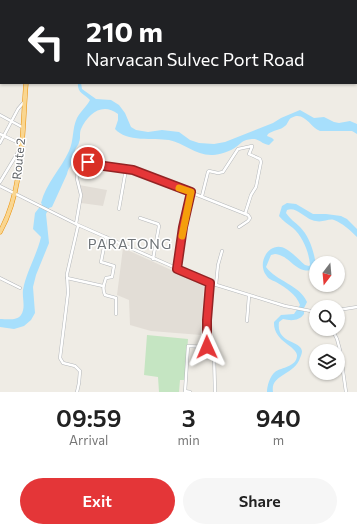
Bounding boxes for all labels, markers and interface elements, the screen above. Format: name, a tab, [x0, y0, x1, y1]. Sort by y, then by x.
text: 210 m	[86, 14, 163, 48]
icon: left	[20, 16, 72, 68]
text: Narvacan Sulvec Port Road	[86, 48, 304, 70]
street label: Route 2	[9, 137, 27, 180]
pin	[71, 145, 105, 179]
icon: arrive	[77, 151, 99, 173]
district label: PARATONG	[88, 235, 172, 252]
north arrow	[309, 256, 345, 292]
map controls	[309, 256, 345, 380]
button: search	[309, 300, 345, 336]
position arrow	[186, 326, 228, 368]
button: layers	[309, 344, 345, 380]
text: 09:59	[56, 403, 121, 432]
text: 3	[182, 403, 196, 432]
text: 940	[256, 403, 301, 432]
text: Arrival	[69, 432, 108, 448]
text: min	[178, 432, 200, 448]
text: m	[273, 432, 284, 448]
button: Exit	[20, 478, 175, 524]
button: Share	[183, 478, 337, 524]

